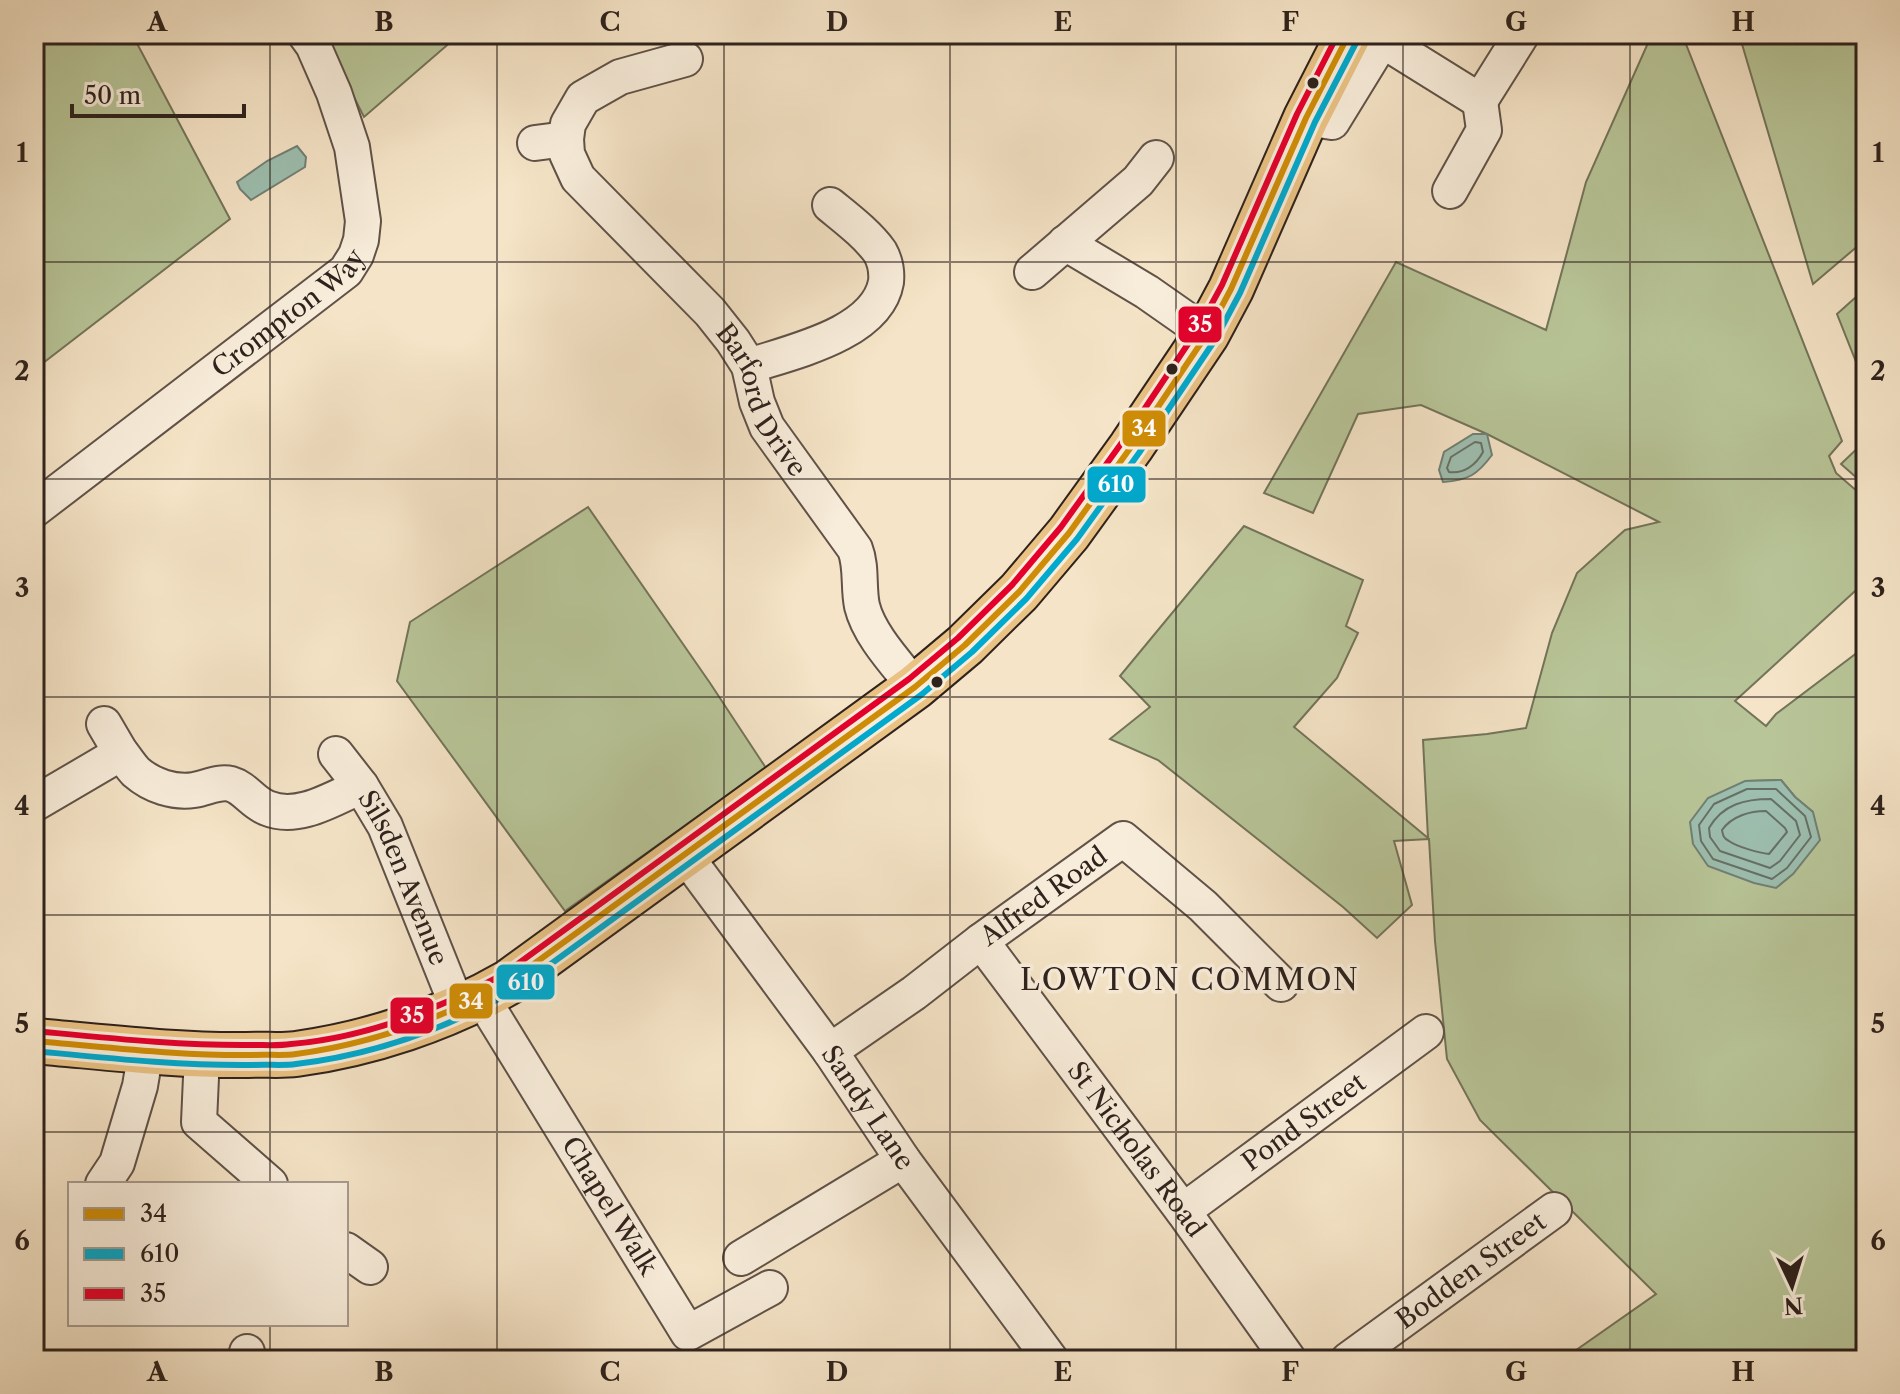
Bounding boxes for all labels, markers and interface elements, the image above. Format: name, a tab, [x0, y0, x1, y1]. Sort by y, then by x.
text: A	[146, 6, 168, 38]
text: B	[374, 6, 394, 38]
text: C	[600, 6, 620, 38]
text: D	[826, 6, 848, 38]
text: E	[1054, 6, 1072, 38]
text: F	[1281, 6, 1299, 38]
text: G	[1505, 6, 1527, 38]
text: H	[1731, 6, 1755, 38]
scale bar	[72, 68, 244, 118]
unlabelled marker	[1305, 75, 1321, 91]
text: 50 m	[84, 81, 141, 110]
text: 1	[16, 137, 28, 169]
text: 1	[1872, 137, 1884, 169]
street label: Crompton Way	[205, 243, 372, 384]
line badge: 35	[1177, 305, 1223, 344]
text: 35	[1188, 311, 1212, 338]
street label: Barford Drive	[709, 317, 813, 483]
text: 2	[14, 355, 30, 387]
text: 2	[1870, 355, 1886, 387]
unlabelled marker	[1164, 361, 1180, 377]
line badge: 34	[1121, 409, 1167, 448]
text: 34	[1131, 415, 1157, 442]
line badge: 610	[1086, 465, 1147, 504]
text: 610	[1098, 471, 1134, 498]
text: 3	[15, 572, 29, 604]
text: 3	[1871, 572, 1885, 604]
unlabelled marker	[929, 674, 945, 690]
street label: Silsden Avenue	[351, 784, 455, 970]
text: 4	[14, 790, 30, 822]
text: 4	[1870, 790, 1886, 822]
street label: Alfred Road	[973, 840, 1113, 953]
district label: LOWTON COMMON	[1020, 961, 1360, 998]
line badge: 610	[495, 963, 556, 1001]
text: 610	[508, 969, 544, 996]
line badge: 34	[448, 982, 494, 1020]
text: 34	[458, 988, 484, 1015]
line badge: 35	[389, 996, 435, 1035]
text: 35	[400, 1002, 424, 1029]
text: 5	[15, 1008, 29, 1040]
text: 5	[1871, 1008, 1885, 1040]
street label: Sandy Lane	[815, 1039, 921, 1176]
street label: St Nicholas Road	[1061, 1055, 1212, 1243]
street label: Pond Street	[1236, 1066, 1372, 1178]
street label: Chapel Walk	[555, 1131, 665, 1282]
legend	[68, 1182, 348, 1326]
text: 34	[140, 1199, 167, 1228]
street label: Bodden Street	[1390, 1205, 1553, 1336]
text: 6	[14, 1225, 30, 1257]
text: 6	[1870, 1225, 1886, 1257]
text: 610	[140, 1239, 179, 1268]
north arrow	[1752, 1246, 1832, 1326]
text: 35	[140, 1279, 166, 1308]
text: N	[1783, 1291, 1804, 1320]
text: A	[146, 1356, 168, 1388]
text: B	[374, 1356, 394, 1388]
text: C	[600, 1356, 620, 1388]
text: D	[826, 1356, 848, 1388]
text: E	[1054, 1356, 1072, 1388]
text: F	[1281, 1356, 1299, 1388]
text: G	[1505, 1356, 1527, 1388]
text: H	[1731, 1356, 1755, 1388]

